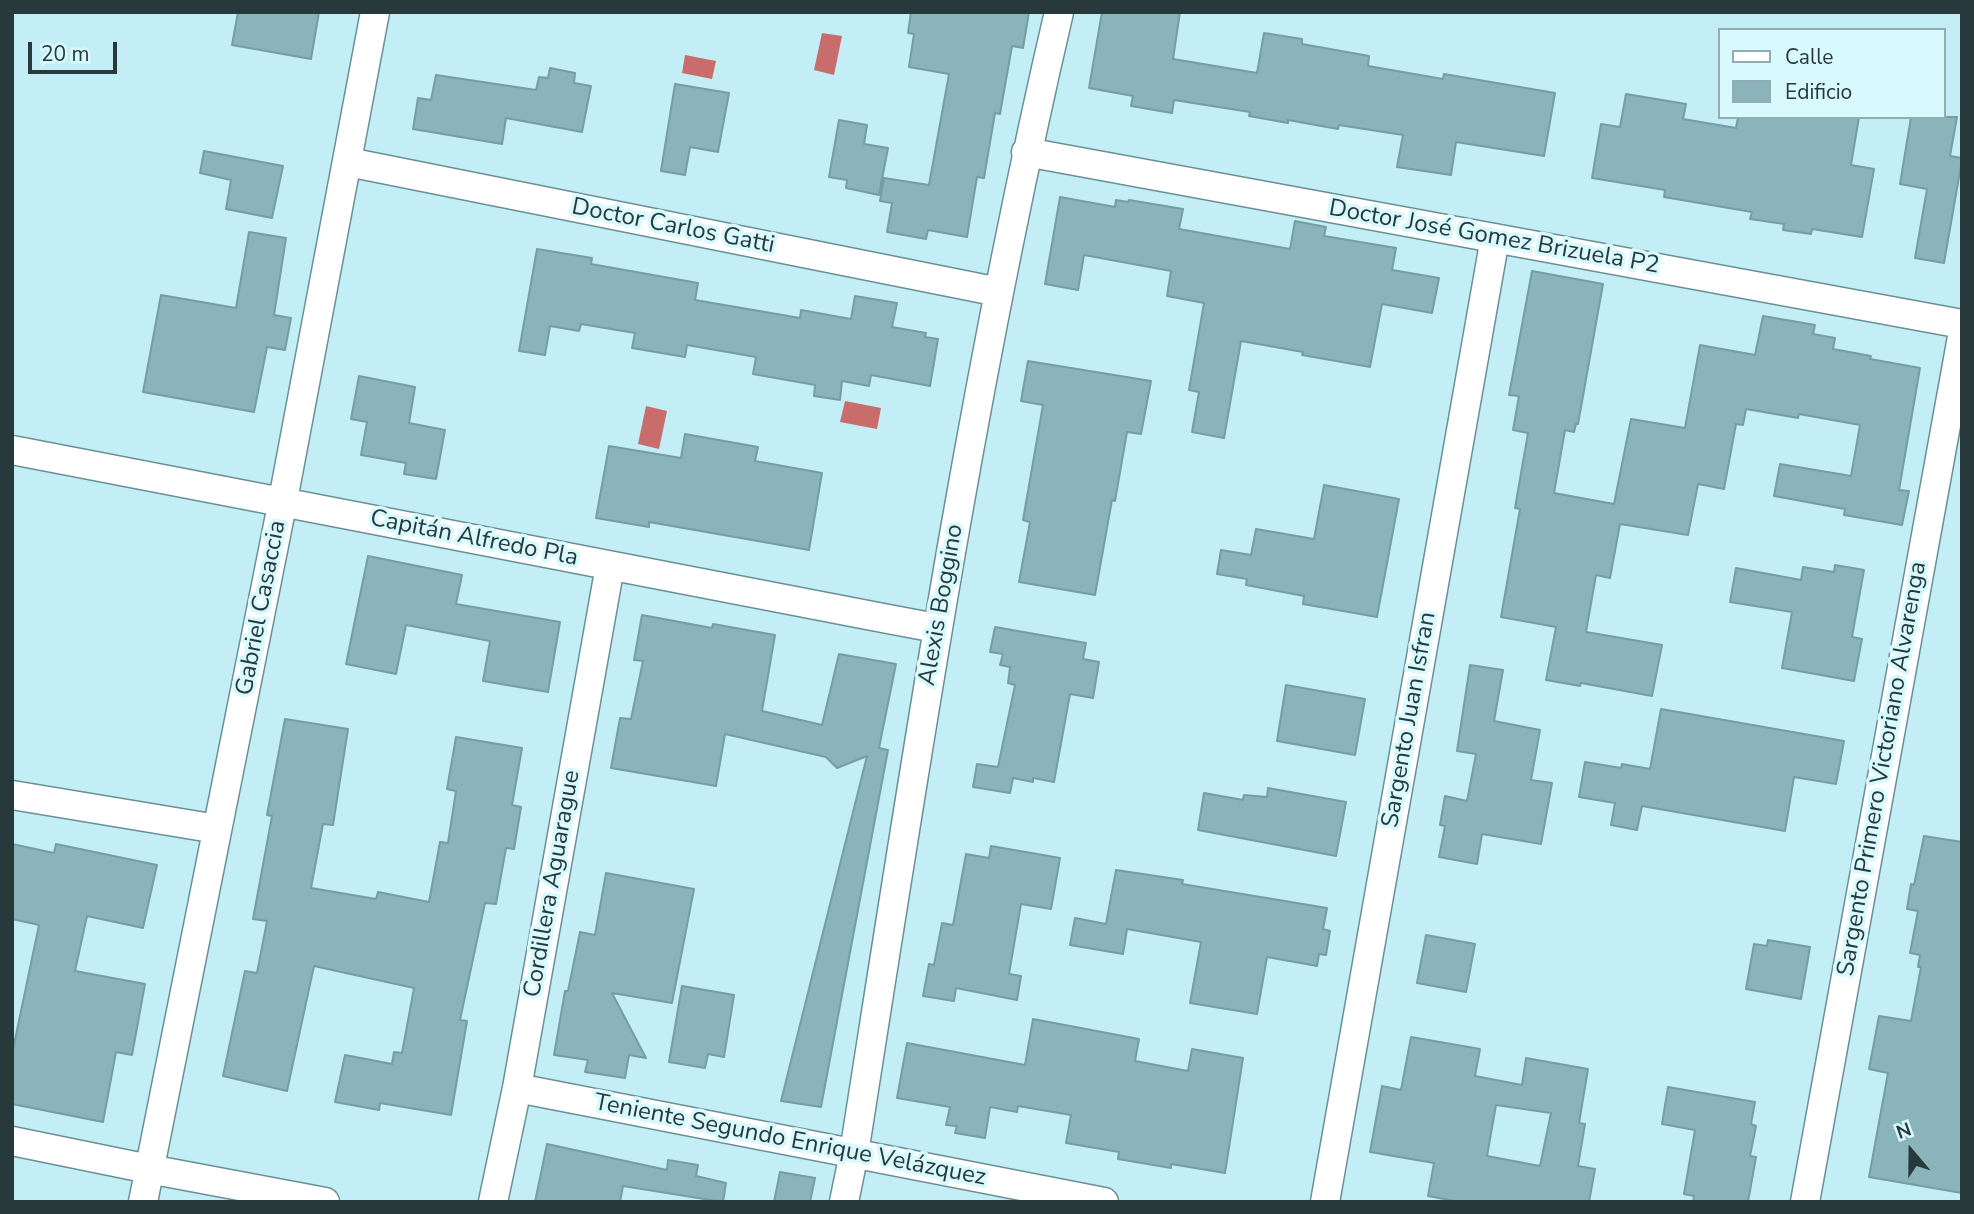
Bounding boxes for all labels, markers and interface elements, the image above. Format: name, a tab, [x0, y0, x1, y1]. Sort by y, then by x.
scale bar	[32, 28, 121, 72]
legend	[1718, 28, 1946, 119]
text: 20 m	[41, 40, 90, 68]
text: Calle	[1785, 43, 1833, 71]
text: Edificio	[1785, 78, 1852, 106]
street label: Doctor Carlos Gatti	[569, 193, 777, 261]
street label: Doctor José Gomez Brizuela P2	[1327, 195, 1661, 281]
street label: Capitán Alfredo Pla	[368, 505, 580, 573]
street label: Gabriel Casaccia	[231, 518, 293, 698]
street label: Alexis Boggino	[914, 522, 970, 688]
street label: Sargento Primero Victoriano Alvarenga	[1832, 560, 1934, 978]
street label: Sargento Juan Isfran	[1377, 610, 1443, 830]
street label: Cordillera Aguarague	[519, 768, 587, 1000]
street label: Teniente Segundo Enrique Velázquez	[592, 1089, 988, 1193]
north arrow	[1876, 1116, 1946, 1186]
text: N	[1893, 1117, 1915, 1146]

